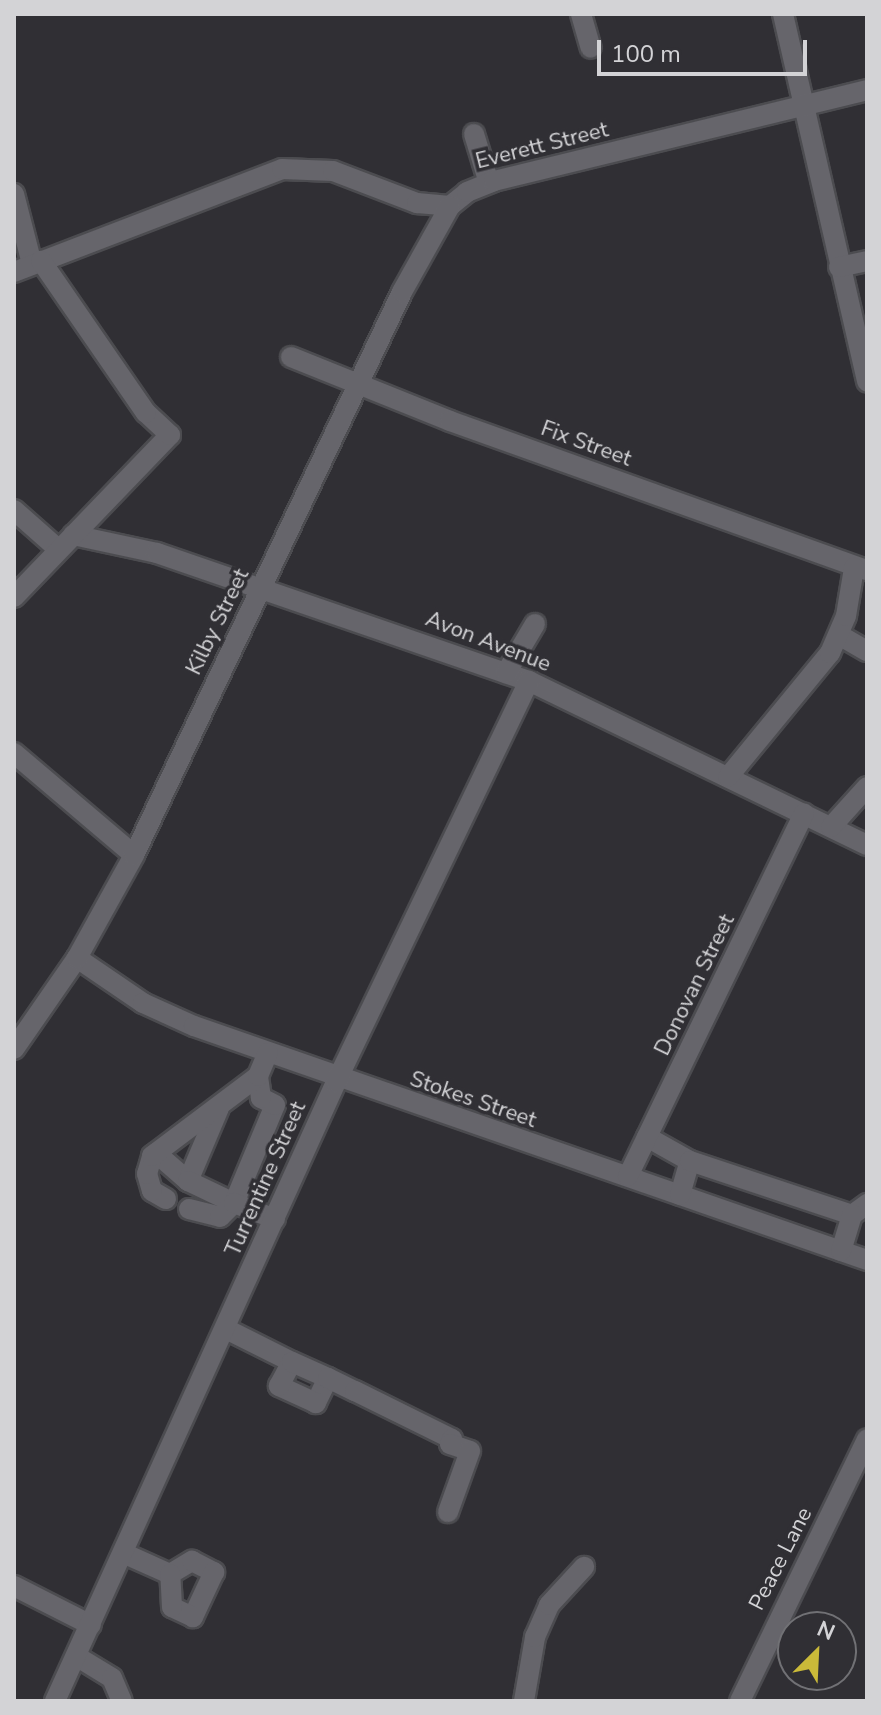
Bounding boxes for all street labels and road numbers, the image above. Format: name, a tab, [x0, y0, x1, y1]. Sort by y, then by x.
street label: Everett Street	[473, 117, 611, 175]
street label: Fix Street	[537, 415, 635, 473]
street label: Kilby Street	[181, 565, 255, 679]
street label: Avon Avenue	[422, 606, 554, 678]
street label: Donovan Street	[649, 910, 741, 1060]
street label: Stokes Street	[406, 1066, 540, 1134]
street label: Turrentine Street	[220, 1098, 312, 1260]
street label: Peace Lane	[744, 1503, 818, 1615]

